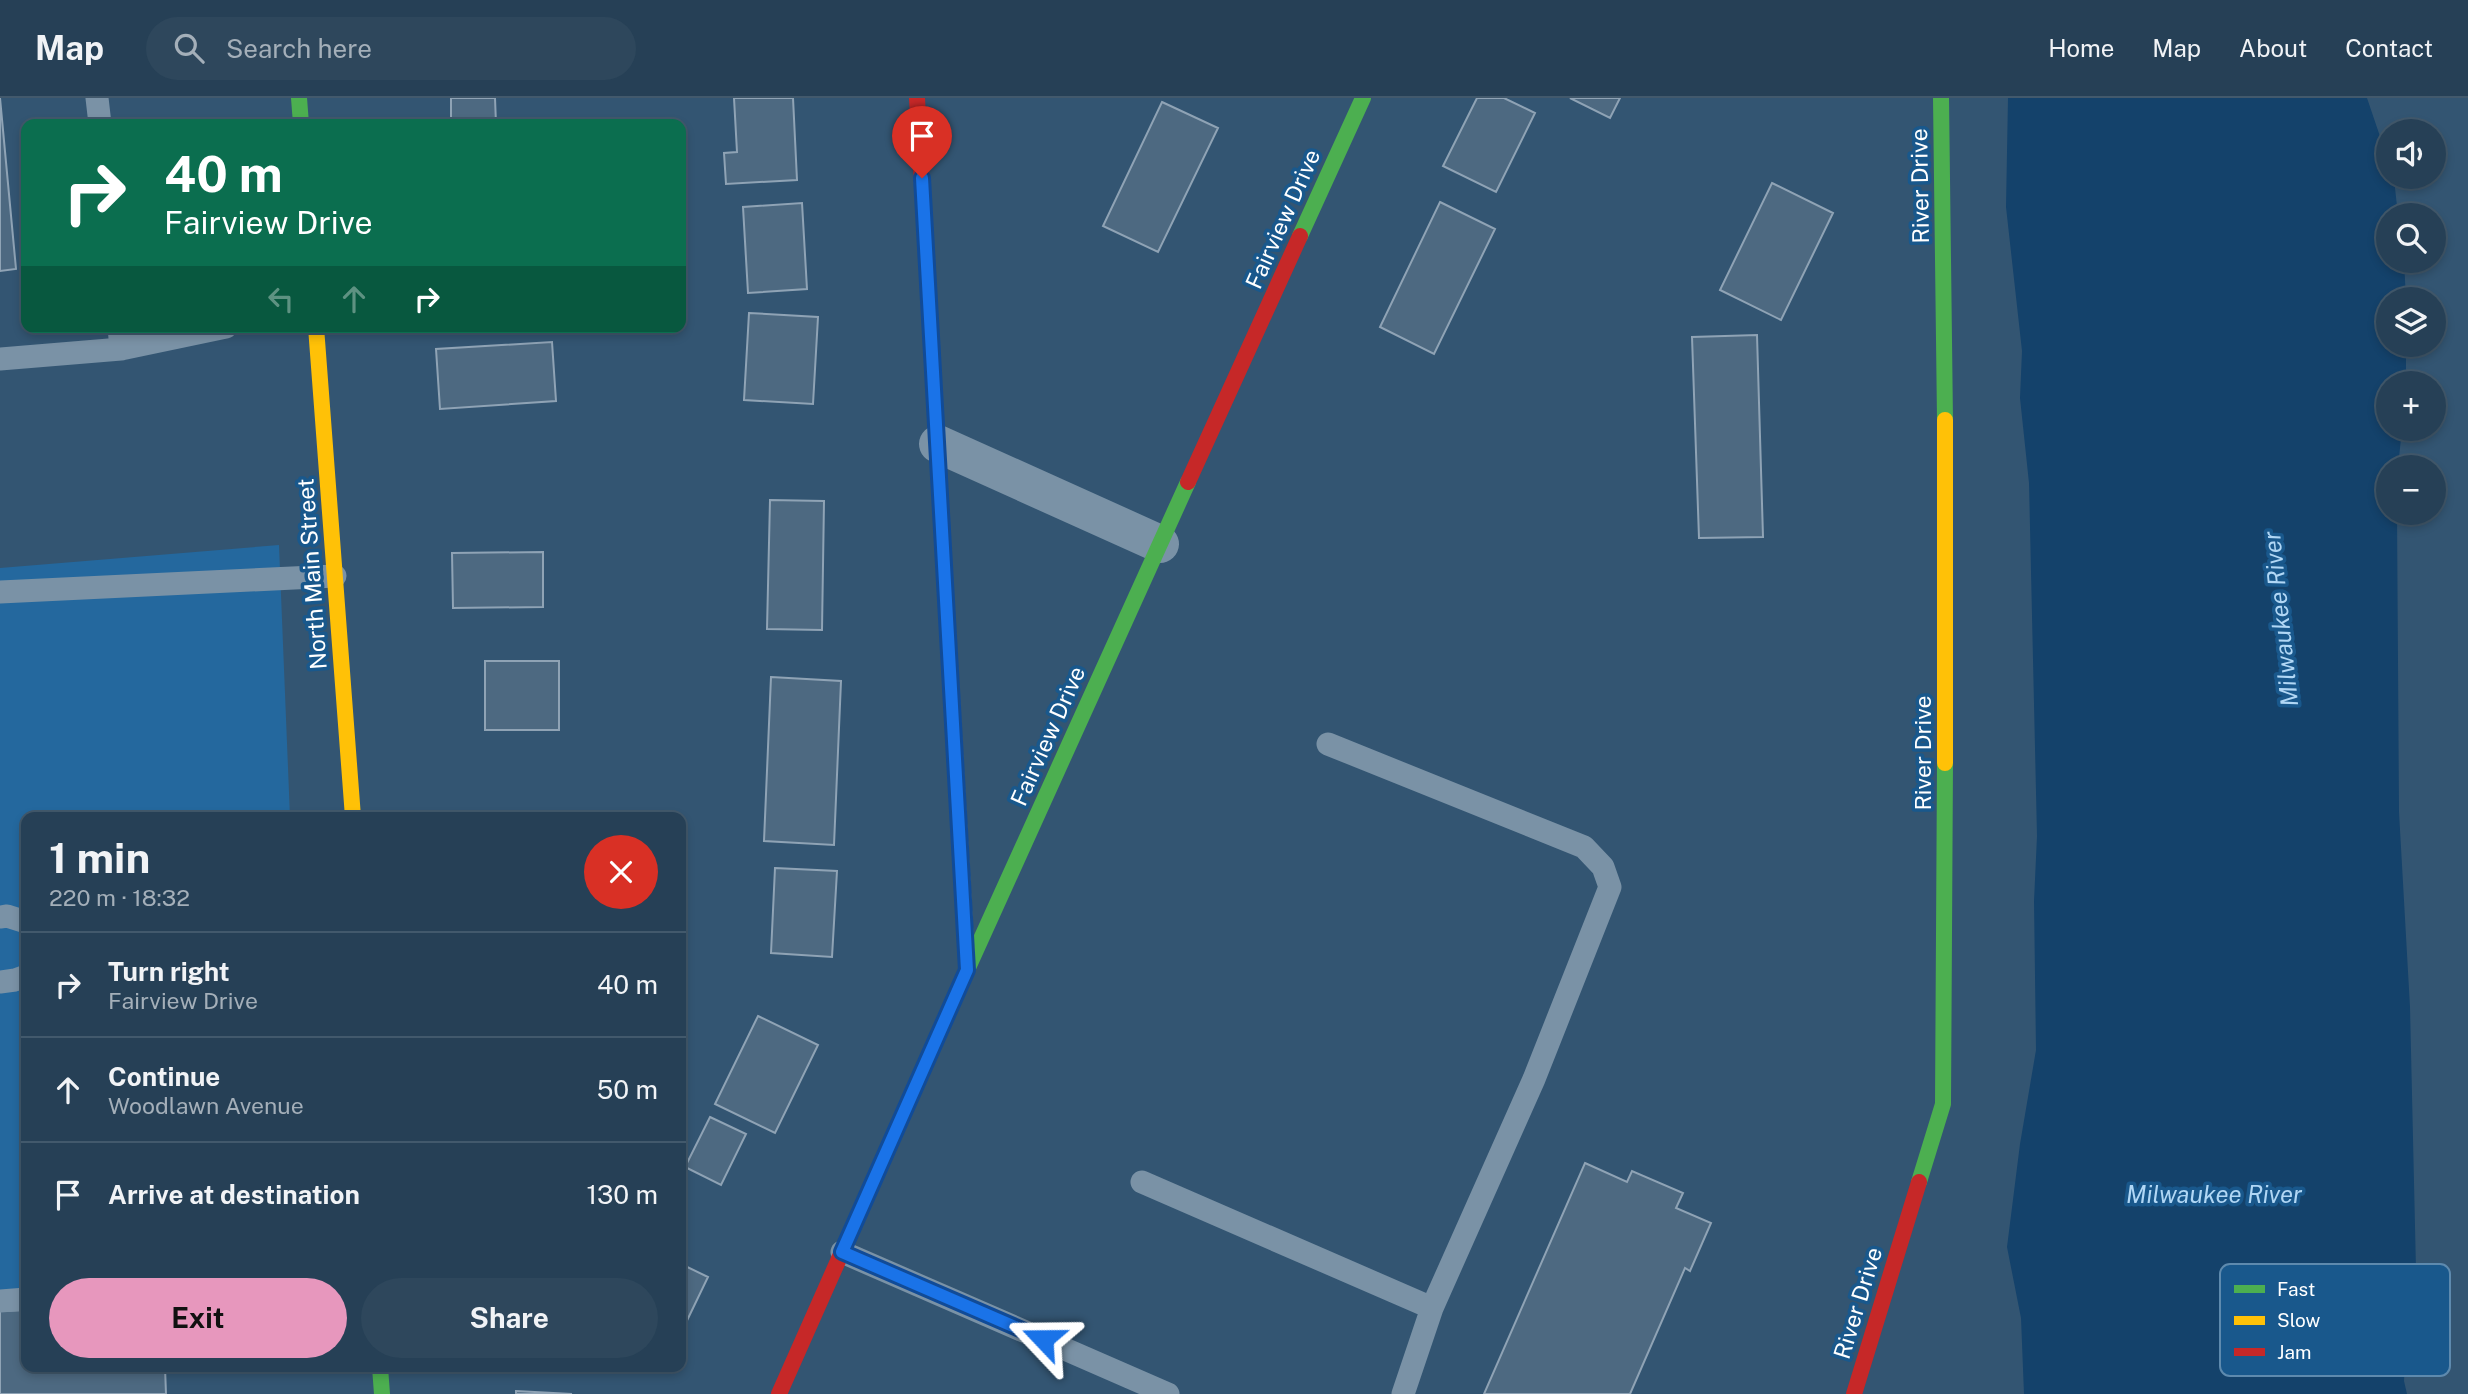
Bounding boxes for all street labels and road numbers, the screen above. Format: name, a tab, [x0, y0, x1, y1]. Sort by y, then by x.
street label: River Drive	[1905, 128, 1934, 244]
street label: Fairview Drive	[1240, 145, 1325, 293]
street label: North Main Street	[291, 478, 332, 671]
street label: Fairview Drive	[1005, 662, 1090, 810]
street label: River Drive	[1909, 695, 1936, 811]
street label: River Drive	[1828, 1244, 1887, 1362]

